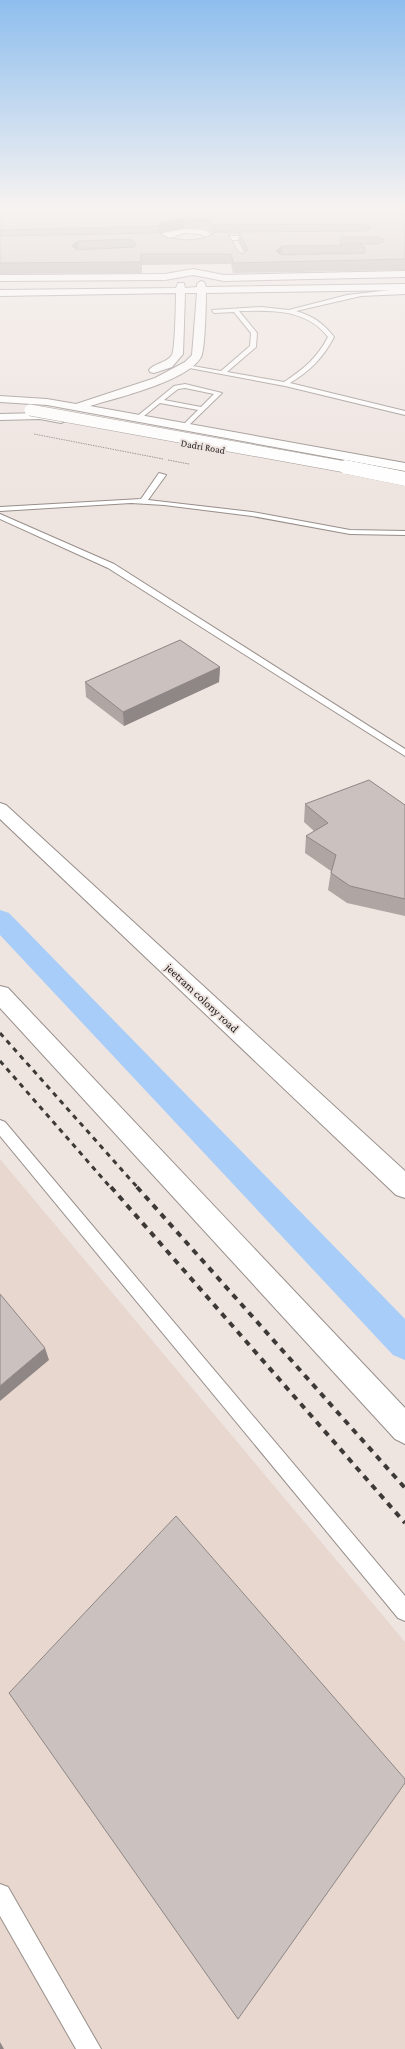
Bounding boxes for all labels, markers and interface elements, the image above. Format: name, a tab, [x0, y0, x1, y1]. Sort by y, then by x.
street label: Dadri Road	[180, 437, 227, 456]
street label: jeetram colony road	[162, 960, 242, 1036]

